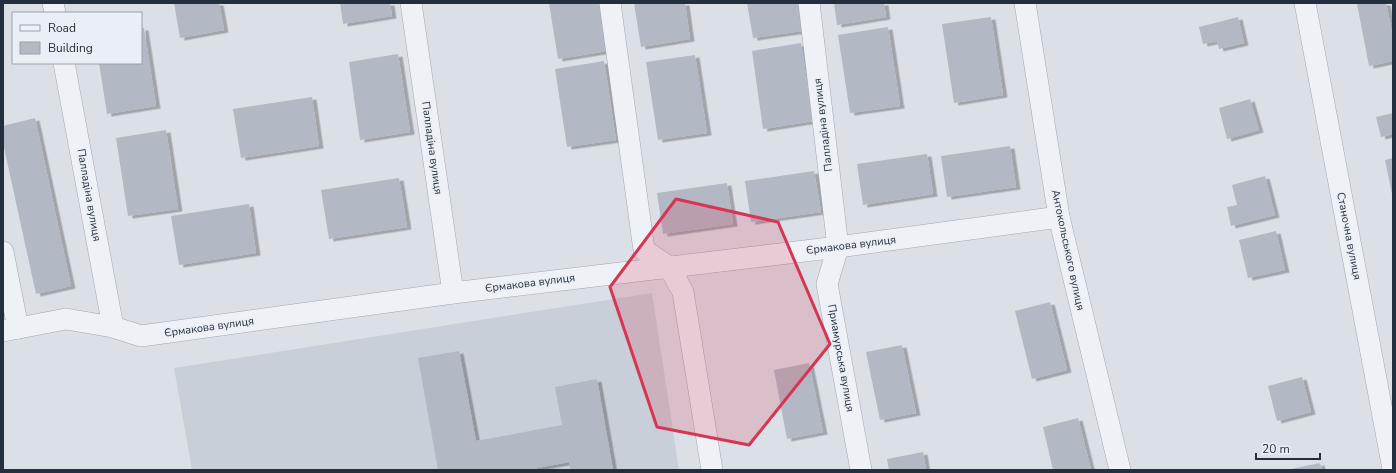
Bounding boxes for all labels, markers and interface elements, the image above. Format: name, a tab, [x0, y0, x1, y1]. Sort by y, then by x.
legend	[12, 12, 142, 64]
text: Road	[48, 20, 76, 36]
text: Building	[48, 40, 93, 56]
street label: Палладіна вулиця	[810, 77, 836, 173]
street label: Палладіна вулиця	[418, 100, 446, 196]
street label: Палладіна вулиця	[73, 147, 105, 243]
street label: Антокольського вулиця	[1048, 188, 1088, 312]
street label: Станочна вулиця	[1333, 191, 1365, 281]
street label: Єрмакова вулиця	[805, 232, 897, 258]
street label: Єрмакова вулиця	[484, 270, 576, 296]
street label: Приамурська вулиця	[824, 303, 858, 413]
street label: Єрмакова вулиця	[163, 313, 255, 341]
scale bar	[1256, 435, 1320, 461]
text: 20 m	[1262, 441, 1290, 457]

